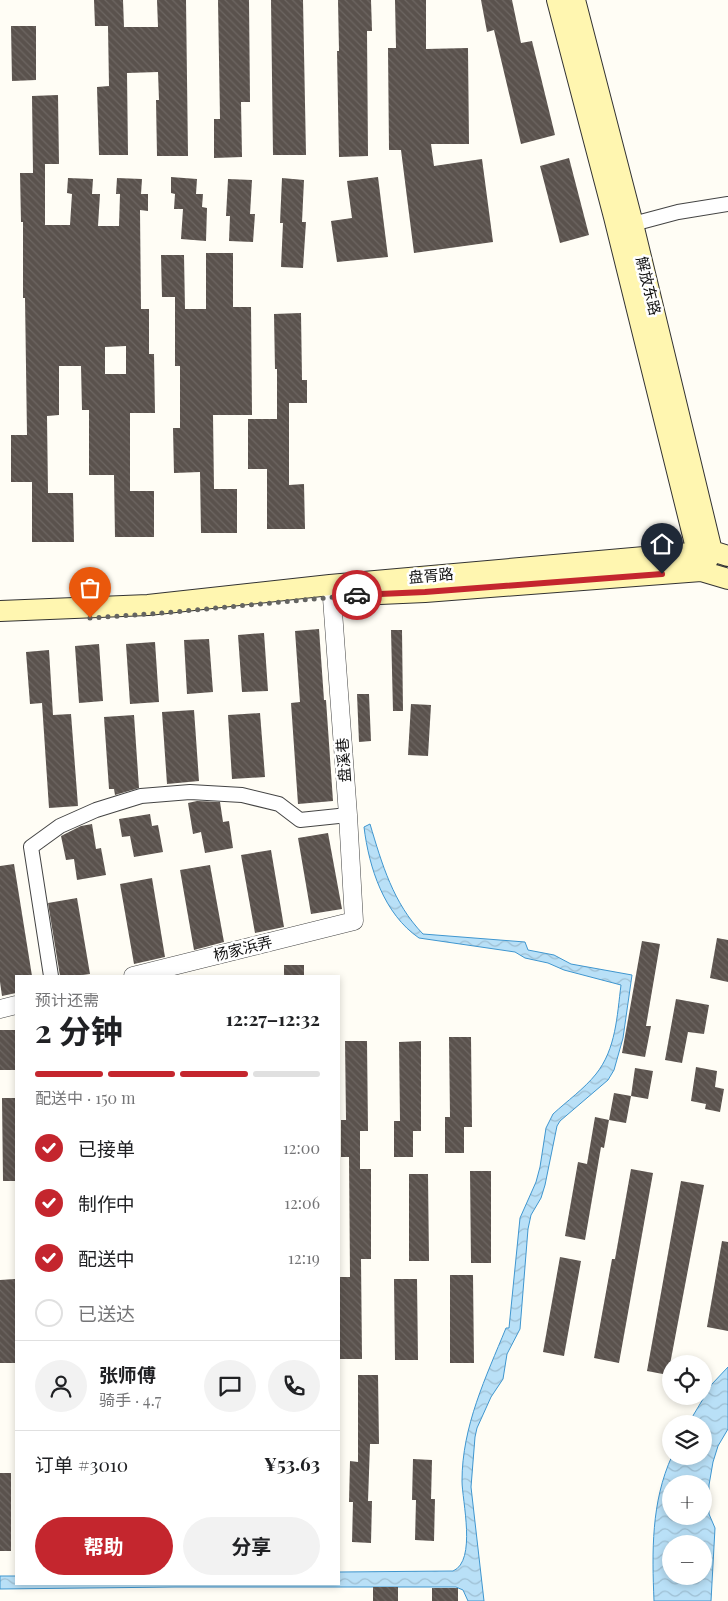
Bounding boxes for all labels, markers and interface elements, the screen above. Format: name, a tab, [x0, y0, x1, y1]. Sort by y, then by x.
street label: 解放东路	[632, 254, 666, 317]
pin	[641, 523, 683, 574]
icon: home	[648, 530, 676, 558]
street label: 盘胥路	[408, 563, 454, 587]
pin	[69, 567, 111, 618]
courier	[332, 570, 382, 620]
icon: bag	[76, 574, 104, 602]
icon: car	[343, 581, 371, 609]
street label: 盘溪巷	[331, 737, 355, 783]
street label: 杨家浜弄	[211, 931, 274, 965]
text: 预计还需	[35, 989, 99, 1010]
text: 12:27–12:32	[226, 1005, 320, 1031]
text: 2 分钟	[35, 1008, 123, 1051]
text: 配送中 · 150 m	[35, 1087, 135, 1108]
icon: check	[35, 1134, 63, 1162]
text: 已接单	[78, 1135, 135, 1161]
text: 12:00	[283, 1137, 320, 1158]
icon: check	[35, 1189, 63, 1217]
text: 制作中	[78, 1190, 135, 1216]
text: 12:06	[284, 1192, 320, 1213]
icon: check	[35, 1244, 63, 1272]
text: 配送中	[78, 1245, 135, 1271]
text: 12:19	[288, 1247, 320, 1268]
text: 已送达	[78, 1300, 135, 1326]
map controls	[662, 1355, 712, 1585]
button: locate	[662, 1355, 712, 1405]
button: person	[35, 1360, 87, 1412]
button: chat	[204, 1360, 256, 1412]
button: phone	[268, 1360, 320, 1412]
text: 张师傅	[99, 1361, 156, 1387]
text: 骑手 · 4.7	[99, 1389, 161, 1410]
button: layers	[662, 1415, 712, 1465]
text: ¥53.63	[264, 1450, 320, 1476]
text: 订单 #3010	[35, 1451, 128, 1477]
button: +	[662, 1475, 712, 1525]
button: 帮助	[35, 1517, 173, 1575]
button: 分享	[183, 1517, 320, 1575]
button: −	[662, 1535, 712, 1585]

